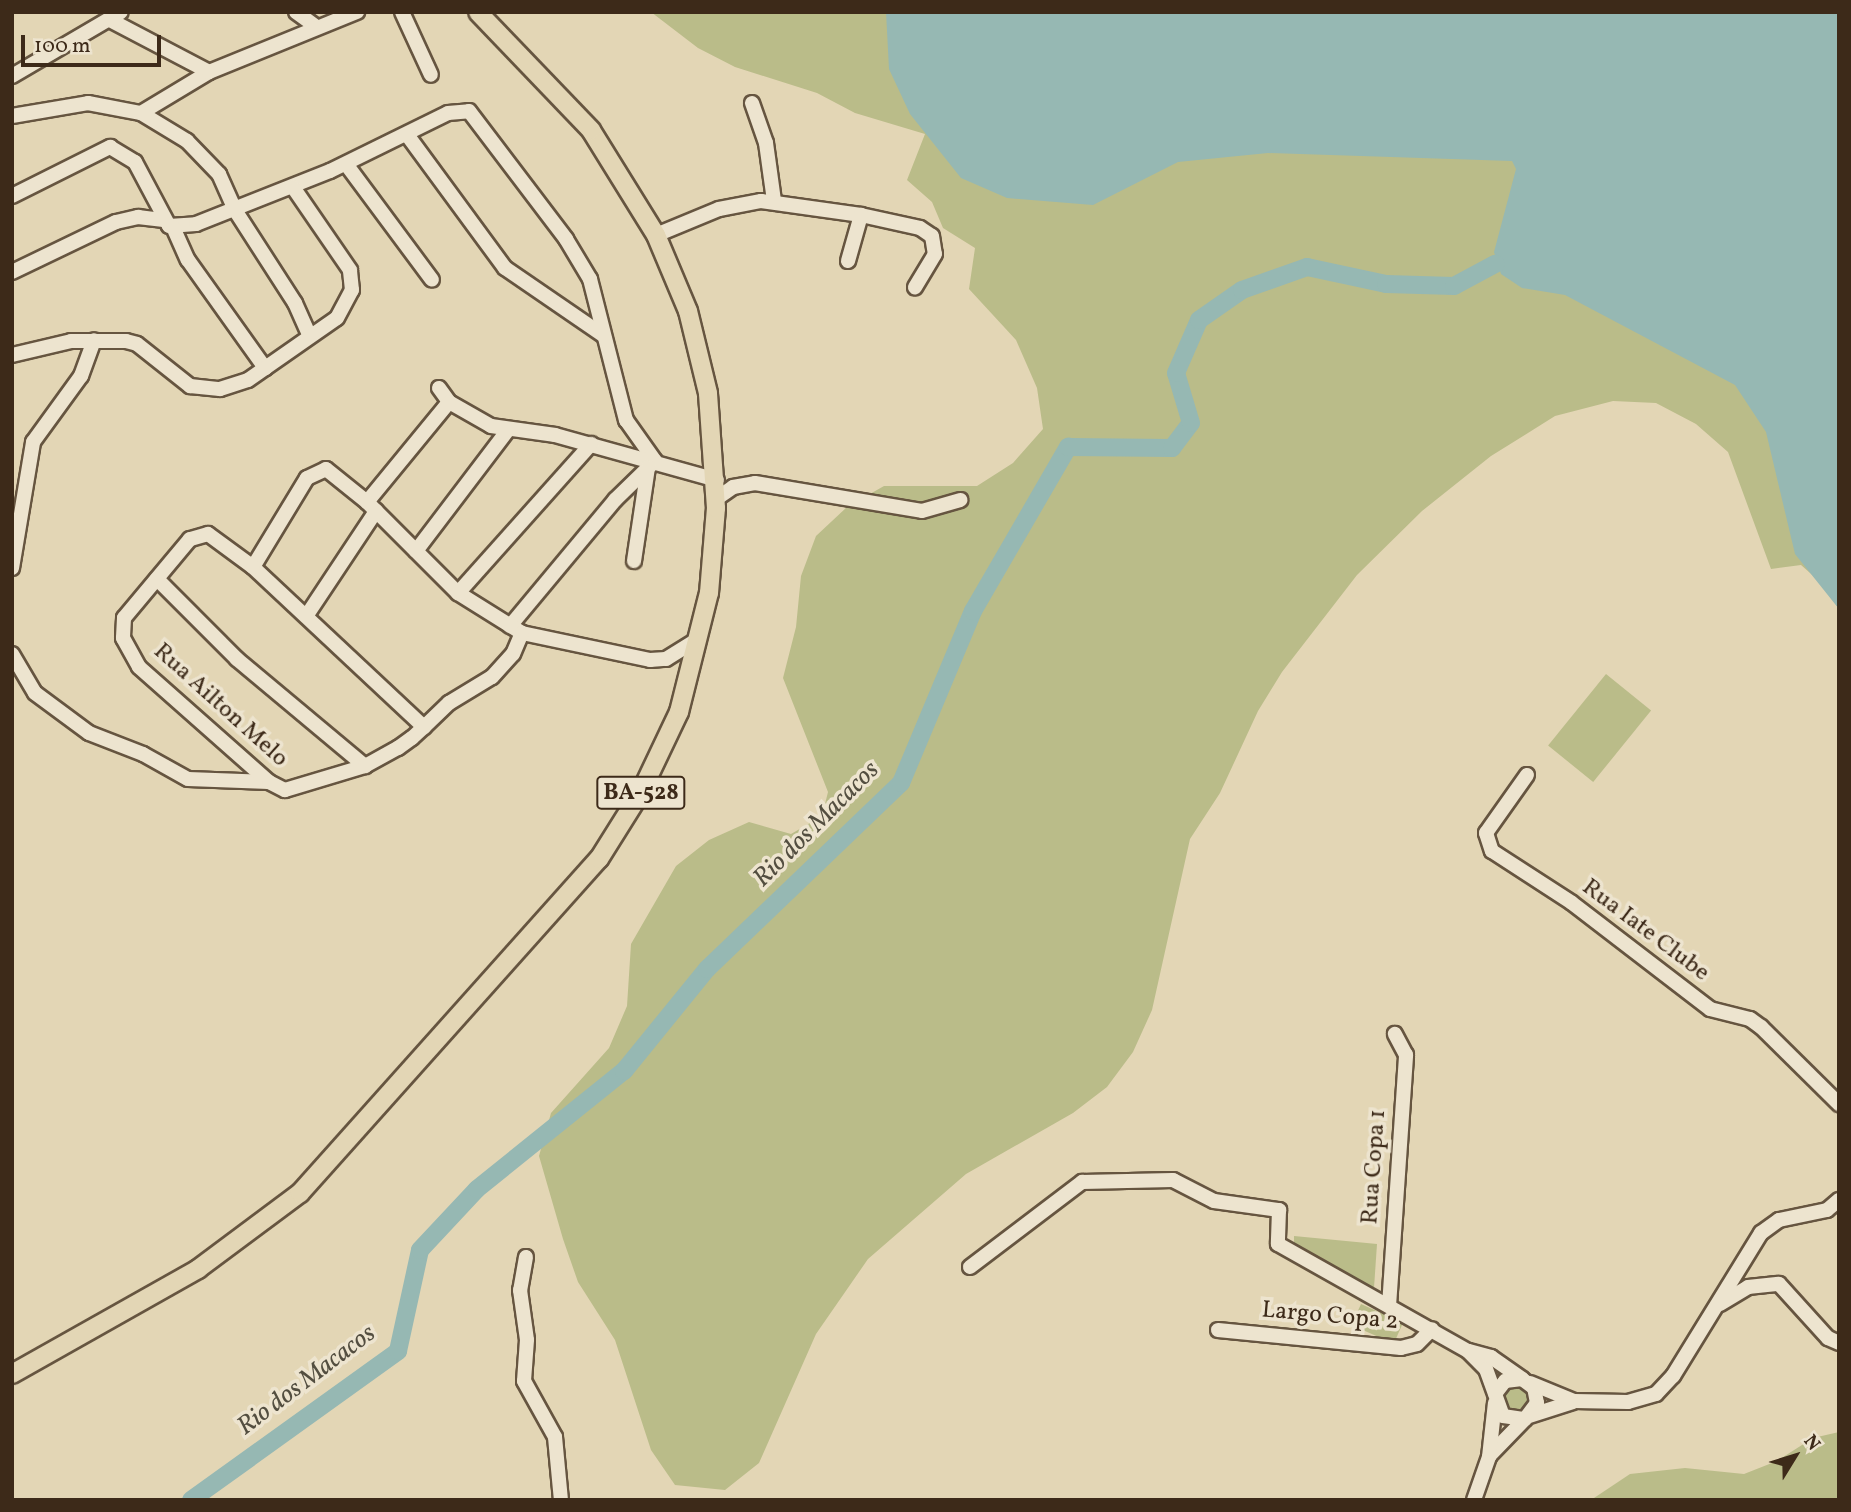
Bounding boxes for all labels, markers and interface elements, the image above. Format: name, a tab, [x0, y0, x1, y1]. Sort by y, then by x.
scale bar	[24, 21, 164, 65]
text: 100 m	[34, 32, 91, 61]
street label: Rua Ailton Melo	[147, 638, 293, 774]
water label: Rio dos Macacos	[748, 756, 886, 894]
road number: BA-528	[596, 774, 686, 813]
street label: Rua Iate Clube	[1576, 874, 1714, 988]
street label: Rua Copa 1	[1357, 1109, 1393, 1225]
street label: Largo Copa 2	[1260, 1297, 1400, 1337]
water label: Rio dos Macacos	[232, 1319, 382, 1443]
north arrow	[1760, 1421, 1830, 1491]
text: N	[1797, 1430, 1826, 1457]

